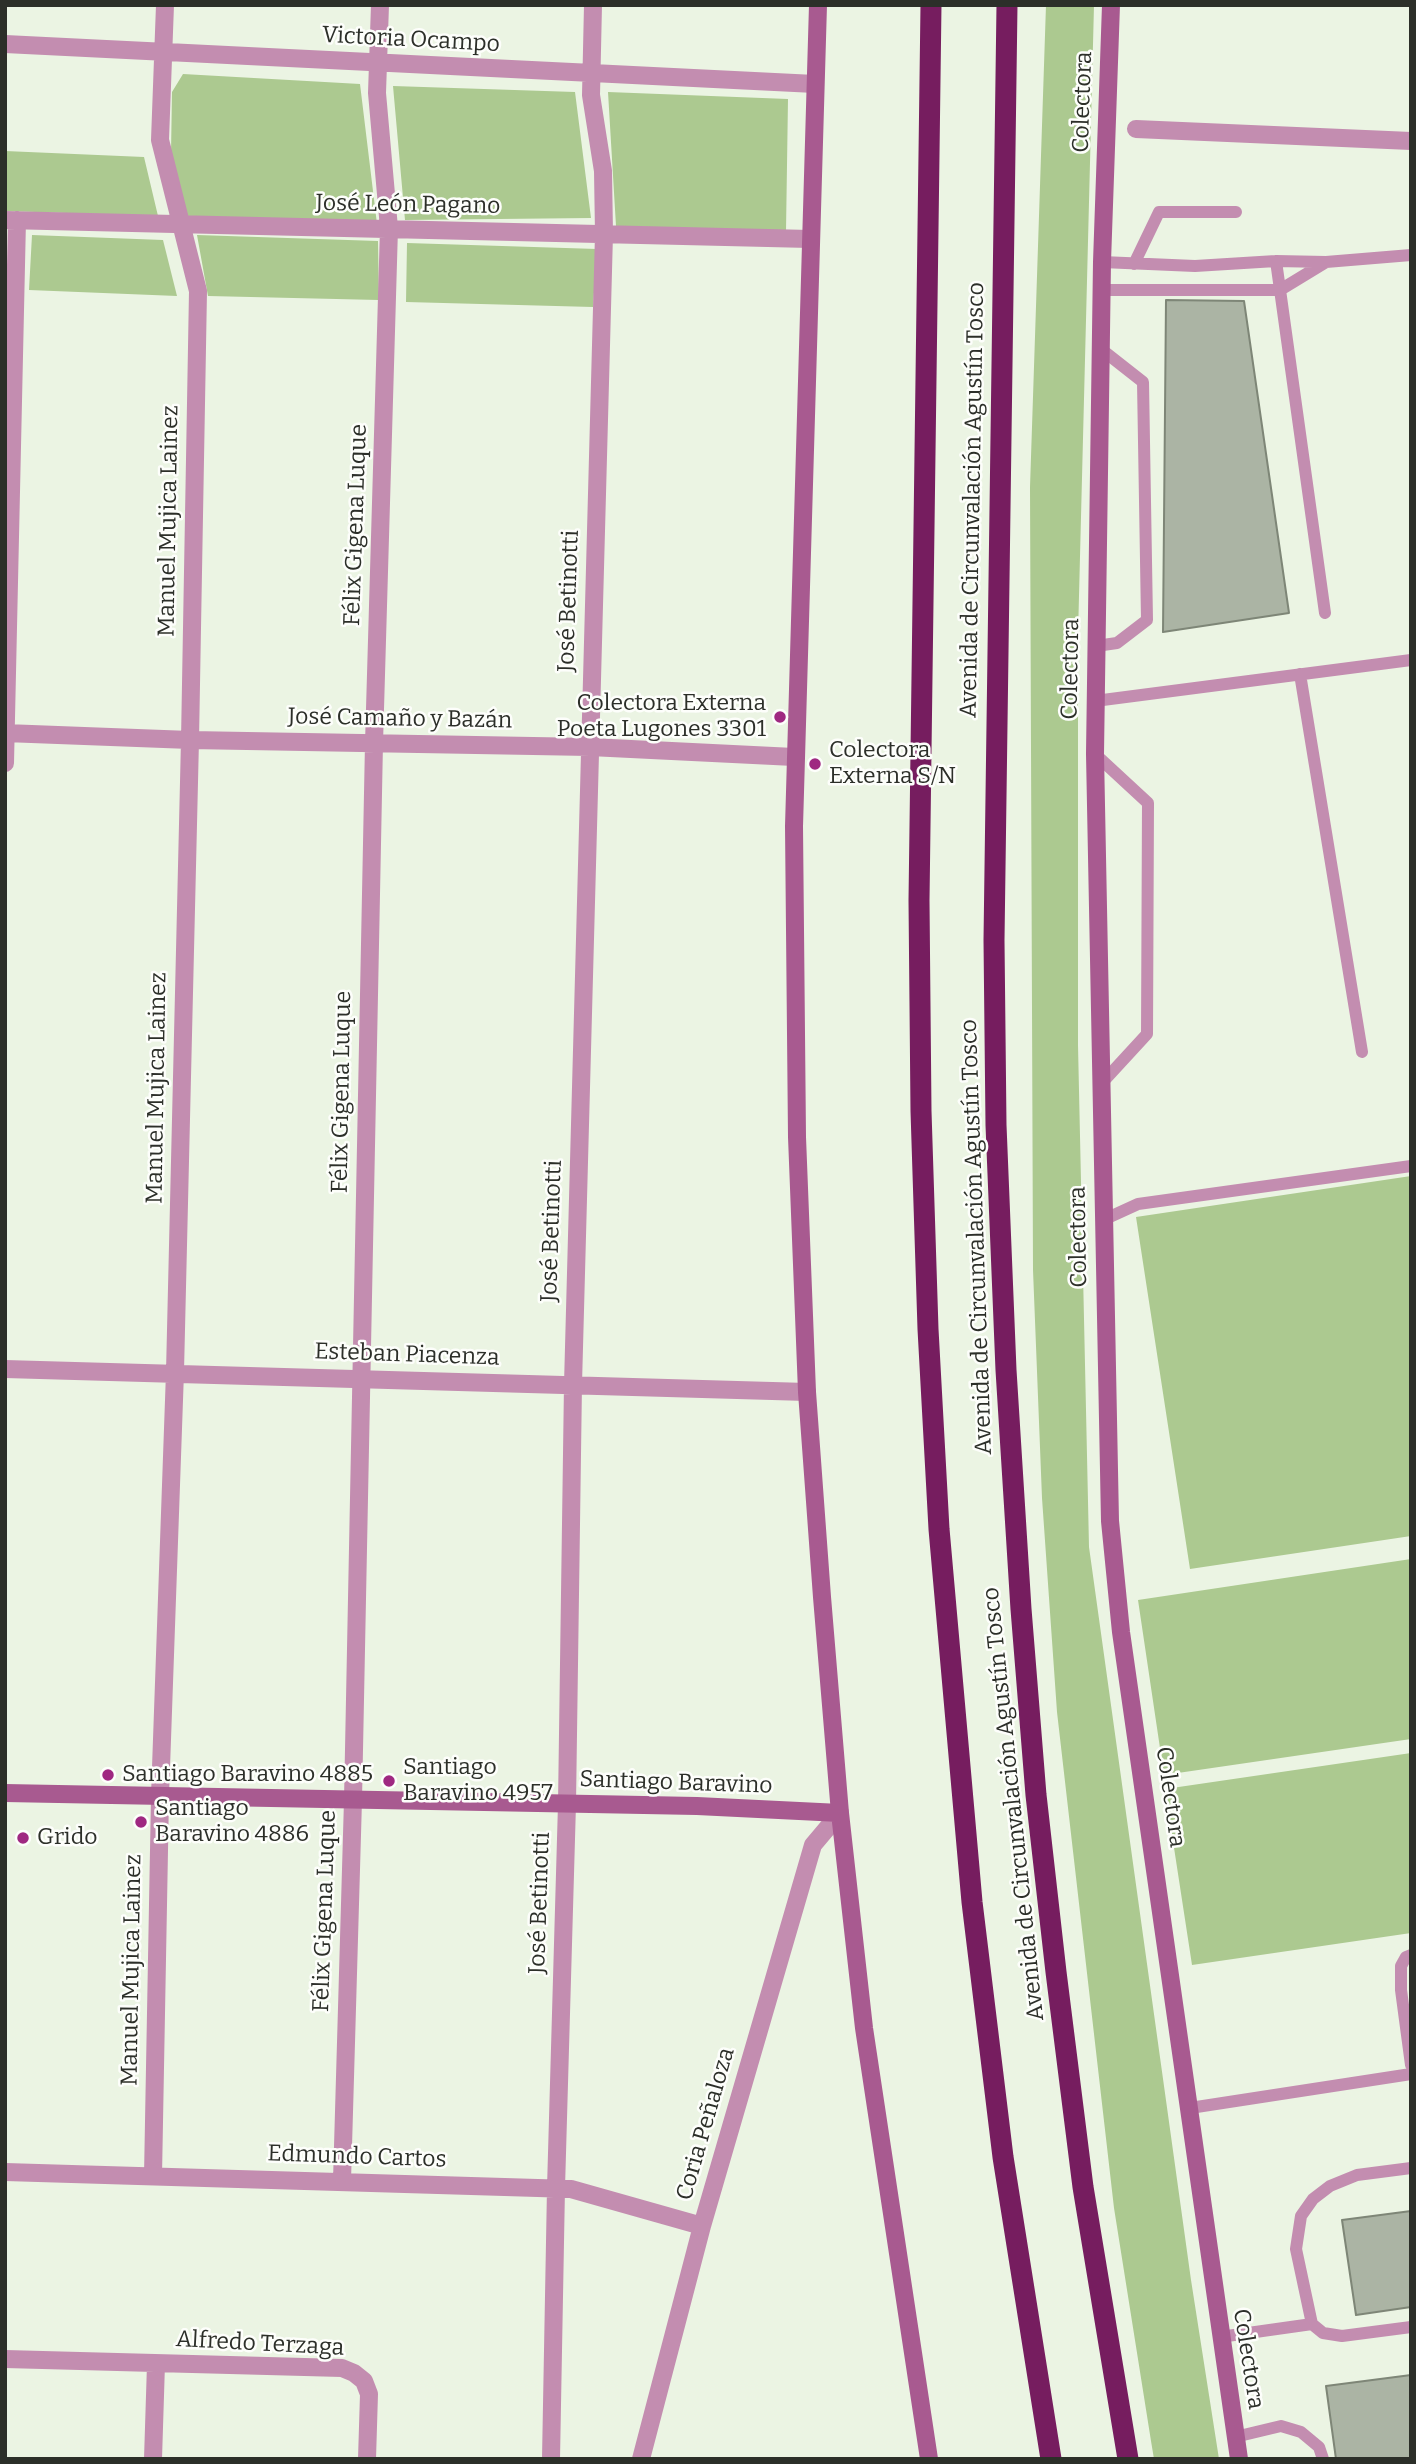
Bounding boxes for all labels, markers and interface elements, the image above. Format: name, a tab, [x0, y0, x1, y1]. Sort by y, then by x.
street label: Victoria Ocampo	[321, 22, 501, 58]
street label: Colectora	[1067, 51, 1099, 153]
street label: José León Pagano	[315, 190, 501, 220]
street label: Avenida de Circunvalación Agustín Tosco	[955, 282, 991, 718]
street label: Manuel Mujica Lainez	[153, 405, 185, 637]
street label: Félix Gigena Luque	[339, 423, 373, 627]
street label: José Betinotti	[553, 529, 585, 673]
street label: Colectora	[1056, 618, 1086, 720]
place label: Colectora Externa Poeta Lugones 3301	[557, 690, 766, 744]
street label: José Camaño y Bazán	[288, 703, 512, 735]
marker: Colectora Externa Poeta Lugones 3301	[772, 709, 788, 725]
place label: Colectora Externa S/N	[829, 737, 956, 791]
marker: Colectora Externa S/N	[807, 756, 823, 772]
street label: Manuel Mujica Lainez	[141, 972, 173, 1204]
street label: Félix Gigena Luque	[326, 991, 358, 1193]
street label: Avenida de Circunvalación Agustín Tosco	[956, 1019, 998, 1455]
street label: José Betinotti	[536, 1159, 568, 1303]
street label: Colectora	[1064, 1186, 1094, 1288]
street label: Esteban Piacenza	[314, 1338, 500, 1372]
street label: Avenida de Circunvalación Agustín Tosco	[978, 1586, 1050, 2022]
street label: Colectora	[1149, 1745, 1191, 1849]
place label: Santiago Baravino 4957	[403, 1754, 553, 1808]
place label: Santiago Baravino 4885	[122, 1761, 373, 1789]
street label: Santiago Baravino	[579, 1766, 773, 1800]
marker: Santiago Baravino 4885	[100, 1767, 116, 1783]
marker: Santiago Baravino 4957	[381, 1773, 397, 1789]
place label: Santiago Baravino 4886	[155, 1795, 309, 1849]
street label: Félix Gigena Luque	[308, 1809, 342, 2013]
marker: Santiago Baravino 4886	[133, 1814, 149, 1830]
place label: Grido	[37, 1824, 98, 1852]
marker: Grido	[15, 1830, 31, 1846]
street label: José Betinotti	[524, 1831, 556, 1975]
street label: Manuel Mujica Lainez	[116, 1854, 148, 2086]
street label: Coria Peñaloza	[671, 2044, 741, 2204]
street label: Edmundo Cartos	[267, 2140, 447, 2174]
street label: Colectora	[1226, 2307, 1270, 2411]
street label: Alfredo Terzaga	[175, 2326, 345, 2362]

